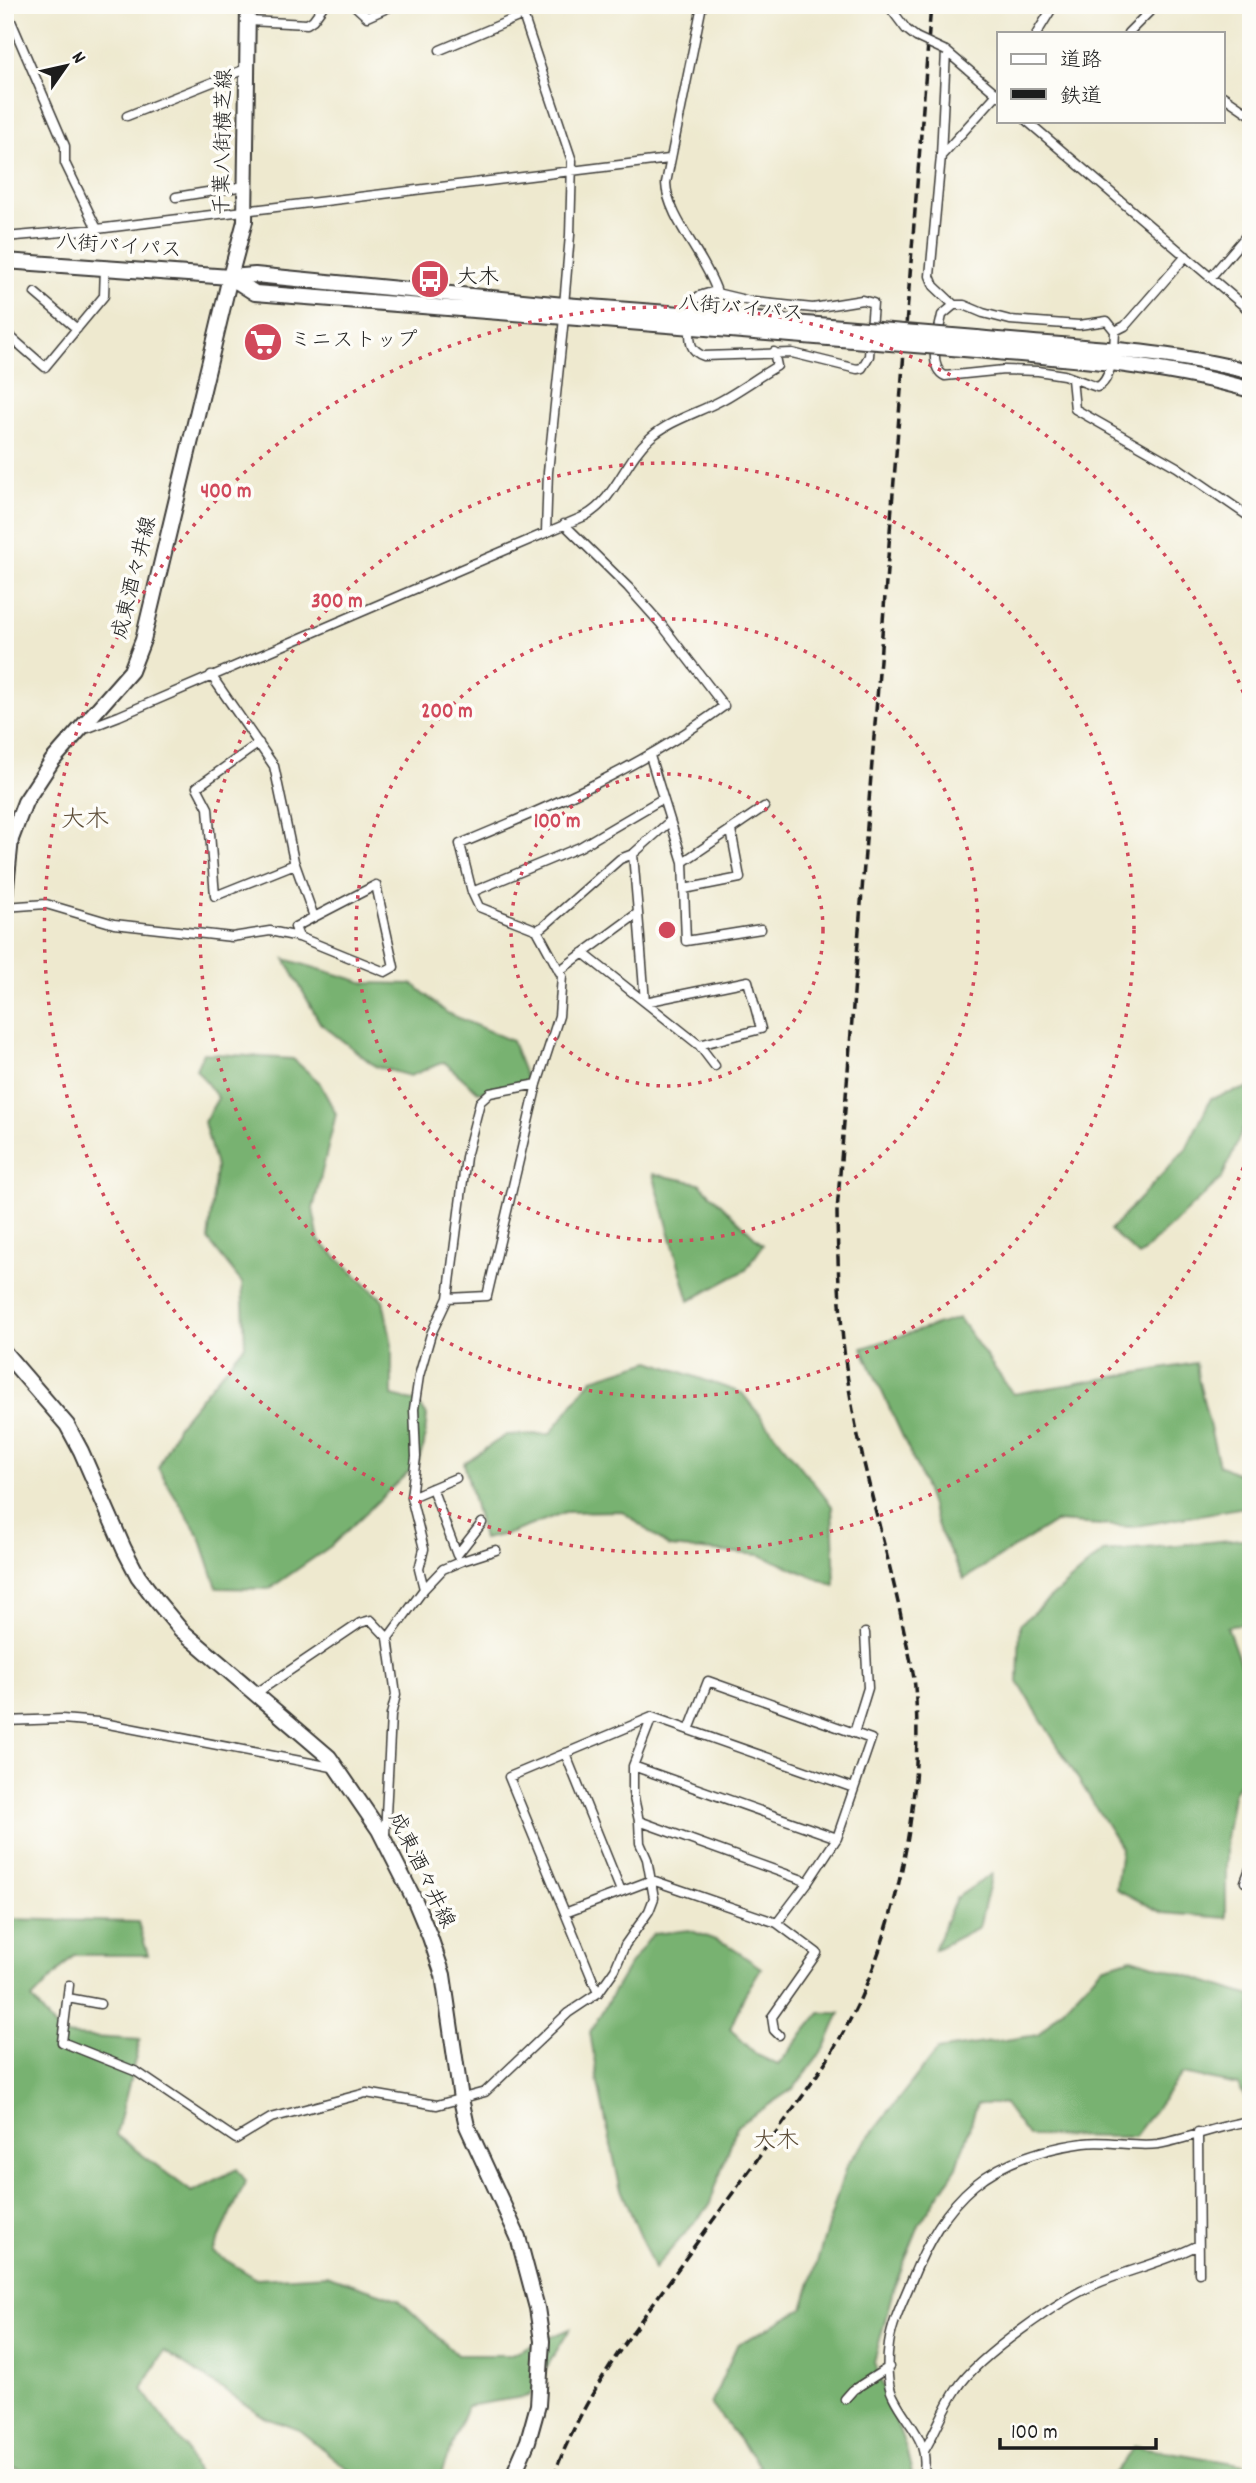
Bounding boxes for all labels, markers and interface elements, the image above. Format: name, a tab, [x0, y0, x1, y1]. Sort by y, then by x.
north arrow	[32, 32, 102, 102]
legend	[997, 32, 1224, 122]
text: N	[63, 47, 91, 70]
text: 道路	[1060, 47, 1102, 77]
street label: 千葉八街横芝線	[209, 68, 241, 216]
text: 鉄道	[1060, 83, 1102, 113]
street label: 八街バイパス	[55, 229, 183, 267]
bus stop icon: 大木	[409, 258, 451, 300]
place label: 大木	[457, 264, 499, 294]
street label: 八街バイパス	[677, 290, 805, 330]
supermarket icon: ミニストップ	[242, 321, 284, 363]
place label: ミニストップ	[290, 327, 418, 357]
text: 400 m	[201, 478, 251, 508]
street label: 成東酒々井線	[106, 513, 166, 643]
text: 300 m	[311, 588, 363, 618]
text: 200 m	[421, 698, 473, 728]
district label: 大木	[61, 804, 109, 838]
text: 100 m	[534, 808, 580, 838]
centre of rings	[655, 918, 679, 942]
street label: 成東酒々井線	[379, 1808, 461, 1934]
district label: 大木	[753, 2126, 799, 2159]
scale bar	[1000, 2406, 1156, 2450]
text: 100 m	[1011, 2419, 1058, 2449]

